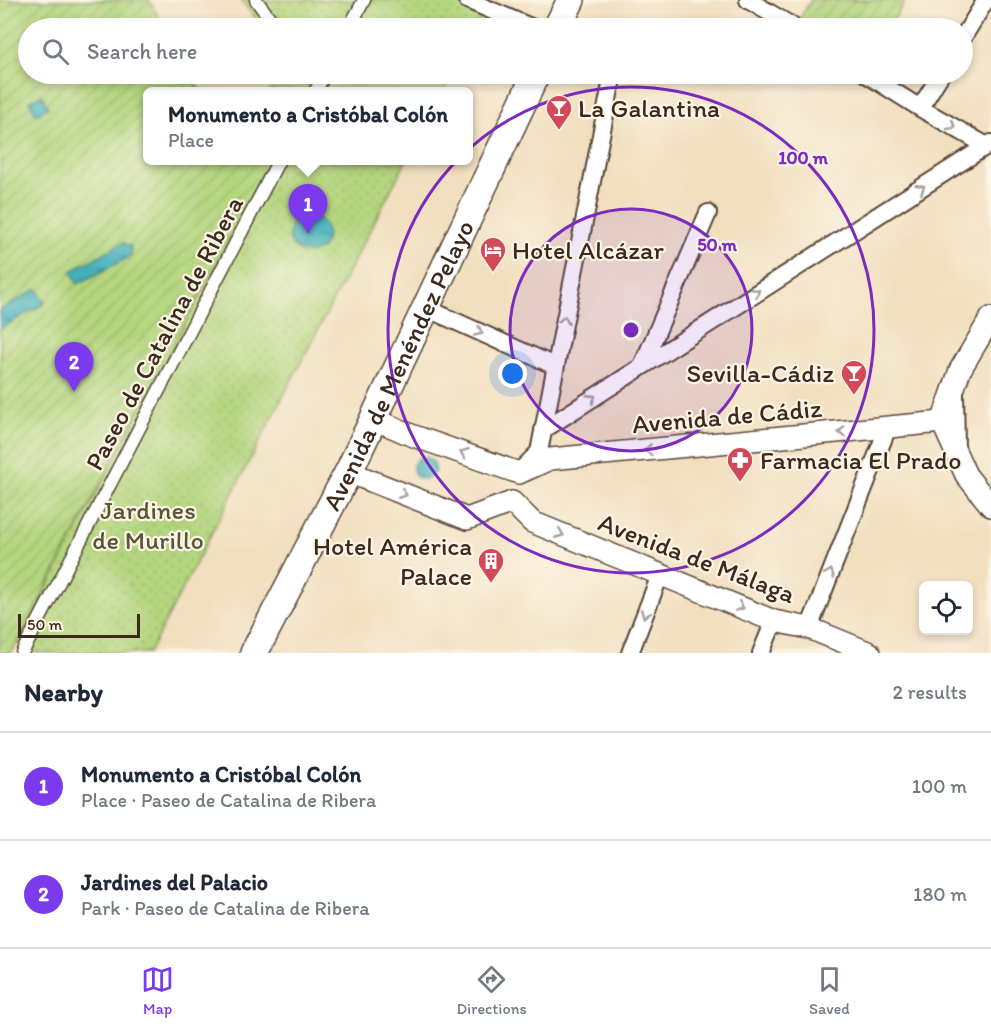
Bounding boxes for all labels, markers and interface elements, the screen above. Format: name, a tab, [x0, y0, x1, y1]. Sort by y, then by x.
search box	[18, 18, 973, 84]
icon: search	[39, 35, 72, 68]
text: Search here	[87, 38, 197, 65]
popup	[143, 87, 473, 165]
place label: La Galantina	[578, 92, 720, 124]
bar icon: La Galantina	[544, 93, 574, 131]
text: Monumento a Cristóbal Colón	[168, 101, 448, 128]
one-way arrow	[946, 119, 956, 130]
text: Place	[168, 128, 214, 152]
text: 100 m	[778, 147, 829, 169]
pin: 1	[288, 184, 328, 234]
one-way arrow	[914, 184, 925, 195]
street label: Paseo de Catalina de Ribera	[78, 190, 250, 476]
street label: Avenida de Menéndez Pelayo	[315, 215, 481, 516]
place label: Hotel Alcázar	[512, 234, 665, 266]
text: 50 m	[697, 234, 738, 256]
hotel icon: Hotel Alcázar	[478, 235, 508, 273]
one-way arrow	[750, 288, 760, 300]
one-way arrow	[557, 315, 570, 325]
centre of rings	[621, 320, 641, 340]
one-way arrow	[473, 325, 484, 337]
pin: 2	[54, 342, 94, 392]
place label: Sevilla-Cádiz	[687, 357, 834, 389]
bar icon: Sevilla-Cádiz	[839, 358, 869, 396]
your location	[498, 359, 527, 388]
street label: Avenida de Cádiz	[631, 392, 823, 440]
one-way arrow	[585, 394, 596, 405]
one-way arrow	[837, 425, 847, 438]
one-way arrow	[643, 443, 652, 456]
place label: Farmacia El Prado	[760, 444, 961, 476]
pharmacy icon: Farmacia El Prado	[725, 445, 755, 483]
one-way arrow	[459, 448, 469, 461]
one-way arrow	[397, 487, 408, 499]
park label: Jardines de Murillo	[92, 494, 204, 556]
street label: Avenida de Málaga	[594, 506, 800, 610]
one-way arrow	[554, 526, 564, 539]
place label: Hotel América Palace	[313, 530, 472, 592]
building icon: Hotel América Palace	[476, 546, 506, 584]
one-way arrow	[823, 568, 836, 579]
map controls	[919, 581, 973, 635]
button: locate	[919, 581, 973, 635]
one-way arrow	[734, 600, 745, 612]
one-way arrow	[640, 608, 652, 619]
scale bar	[18, 611, 140, 638]
text: 50 m	[27, 615, 62, 634]
text: Nearby	[24, 676, 103, 708]
text: 2 results	[893, 680, 967, 704]
text: Monumento a Cristóbal Colón	[81, 761, 361, 788]
text: 1	[39, 774, 48, 798]
text: 100 m	[912, 774, 967, 798]
text: Place · Paseo de Catalina de Ribera	[81, 788, 376, 812]
text: Jardines del Palacio	[81, 869, 268, 896]
text: 2	[38, 882, 49, 906]
text: 180 m	[913, 882, 967, 906]
text: Park · Paseo de Catalina de Ribera	[81, 896, 370, 920]
tab: Map	[141, 963, 174, 1018]
tab: Directions	[456, 963, 527, 1018]
tab: Saved	[809, 963, 850, 1018]

